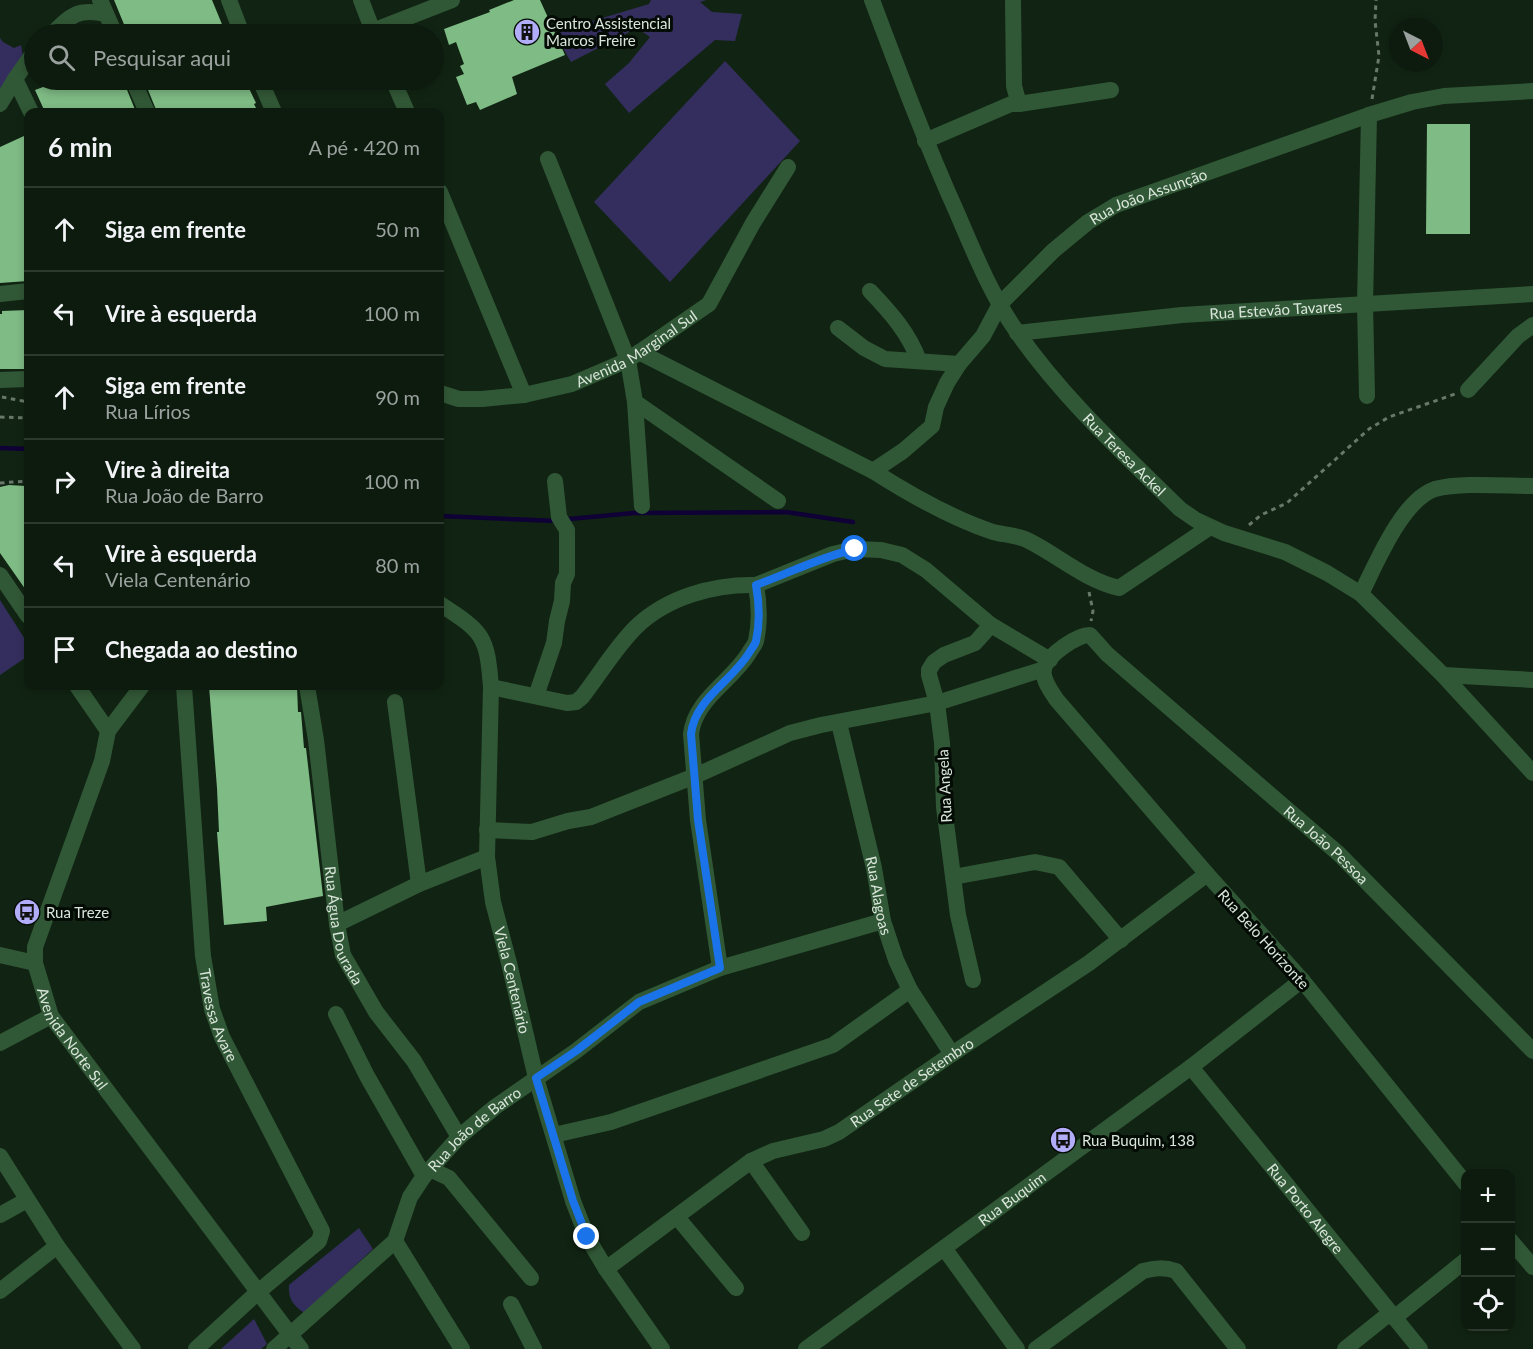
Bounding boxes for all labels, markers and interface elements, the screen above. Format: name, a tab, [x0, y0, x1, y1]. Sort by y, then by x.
place label: Centro Assistencial Marcos Freire	[546, 14, 671, 49]
building icon: Centro Assistencial Marcos Freire	[512, 17, 542, 47]
north arrow	[1389, 18, 1443, 72]
search box	[24, 24, 444, 90]
icon: search	[45, 41, 78, 74]
text: Pesquisar aqui	[93, 44, 231, 71]
text: 6 min	[48, 131, 112, 163]
text: A pé · 420 m	[308, 135, 420, 159]
street label: Rua João Assunção	[1086, 164, 1209, 228]
icon: ahead	[48, 213, 81, 246]
text: Siga em frente	[105, 216, 246, 243]
text: 50 m	[375, 217, 420, 241]
street label: Rua Estevão Tavares	[1209, 296, 1343, 322]
icon: left	[48, 297, 81, 330]
text: Vire à esquerda	[105, 300, 257, 327]
text: 100 m	[364, 301, 420, 325]
street label: Avenida Marginal Sul	[573, 306, 700, 390]
text: Siga em frente	[105, 372, 246, 399]
icon: ahead	[48, 381, 81, 414]
text: 90 m	[375, 385, 420, 409]
text: Rua Lírios	[105, 399, 190, 423]
street label: Rua Teresa Ackel	[1079, 409, 1170, 499]
text: Vire à direita	[105, 456, 230, 483]
icon: right	[48, 465, 81, 498]
text: 100 m	[364, 469, 420, 493]
text: Rua João de Barro	[105, 483, 264, 507]
route start	[841, 535, 867, 561]
text: Vire à esquerda	[105, 540, 257, 567]
icon: left	[48, 549, 81, 582]
text: 80 m	[375, 553, 420, 577]
text: Viela Centenário	[105, 567, 251, 591]
icon: arrive	[48, 633, 81, 666]
text: Chegada ao destino	[105, 636, 298, 663]
street label: Rua Angela	[933, 749, 955, 823]
street label: Rua João Pessoa	[1280, 802, 1372, 888]
street label: Rua Alagoas	[862, 854, 896, 937]
street label: Rua Água Dourada	[321, 865, 367, 988]
street label: Rua Belo Horizonte	[1215, 886, 1313, 992]
bus stop icon: Rua Treze	[12, 897, 42, 927]
place label: Rua Treze	[46, 903, 109, 921]
street label: Viela Centenário	[491, 925, 534, 1035]
street label: Travessa Avare	[196, 967, 242, 1065]
street label: Avenida Norte Sul	[34, 985, 112, 1093]
street label: Rua Sete de Setembro	[846, 1033, 977, 1131]
street label: Rua João de Barro	[424, 1083, 524, 1175]
bus stop icon: Rua Buquim, 138	[1048, 1125, 1078, 1155]
place label: Rua Buquim, 138	[1082, 1131, 1195, 1149]
street label: Rua Porto Alegre	[1264, 1159, 1348, 1257]
street label: Rua Buquim	[974, 1168, 1049, 1229]
map controls	[1461, 1169, 1515, 1331]
button: +	[1461, 1169, 1515, 1223]
route end	[573, 1223, 599, 1249]
button: −	[1461, 1223, 1515, 1277]
button: locate	[1461, 1277, 1515, 1331]

